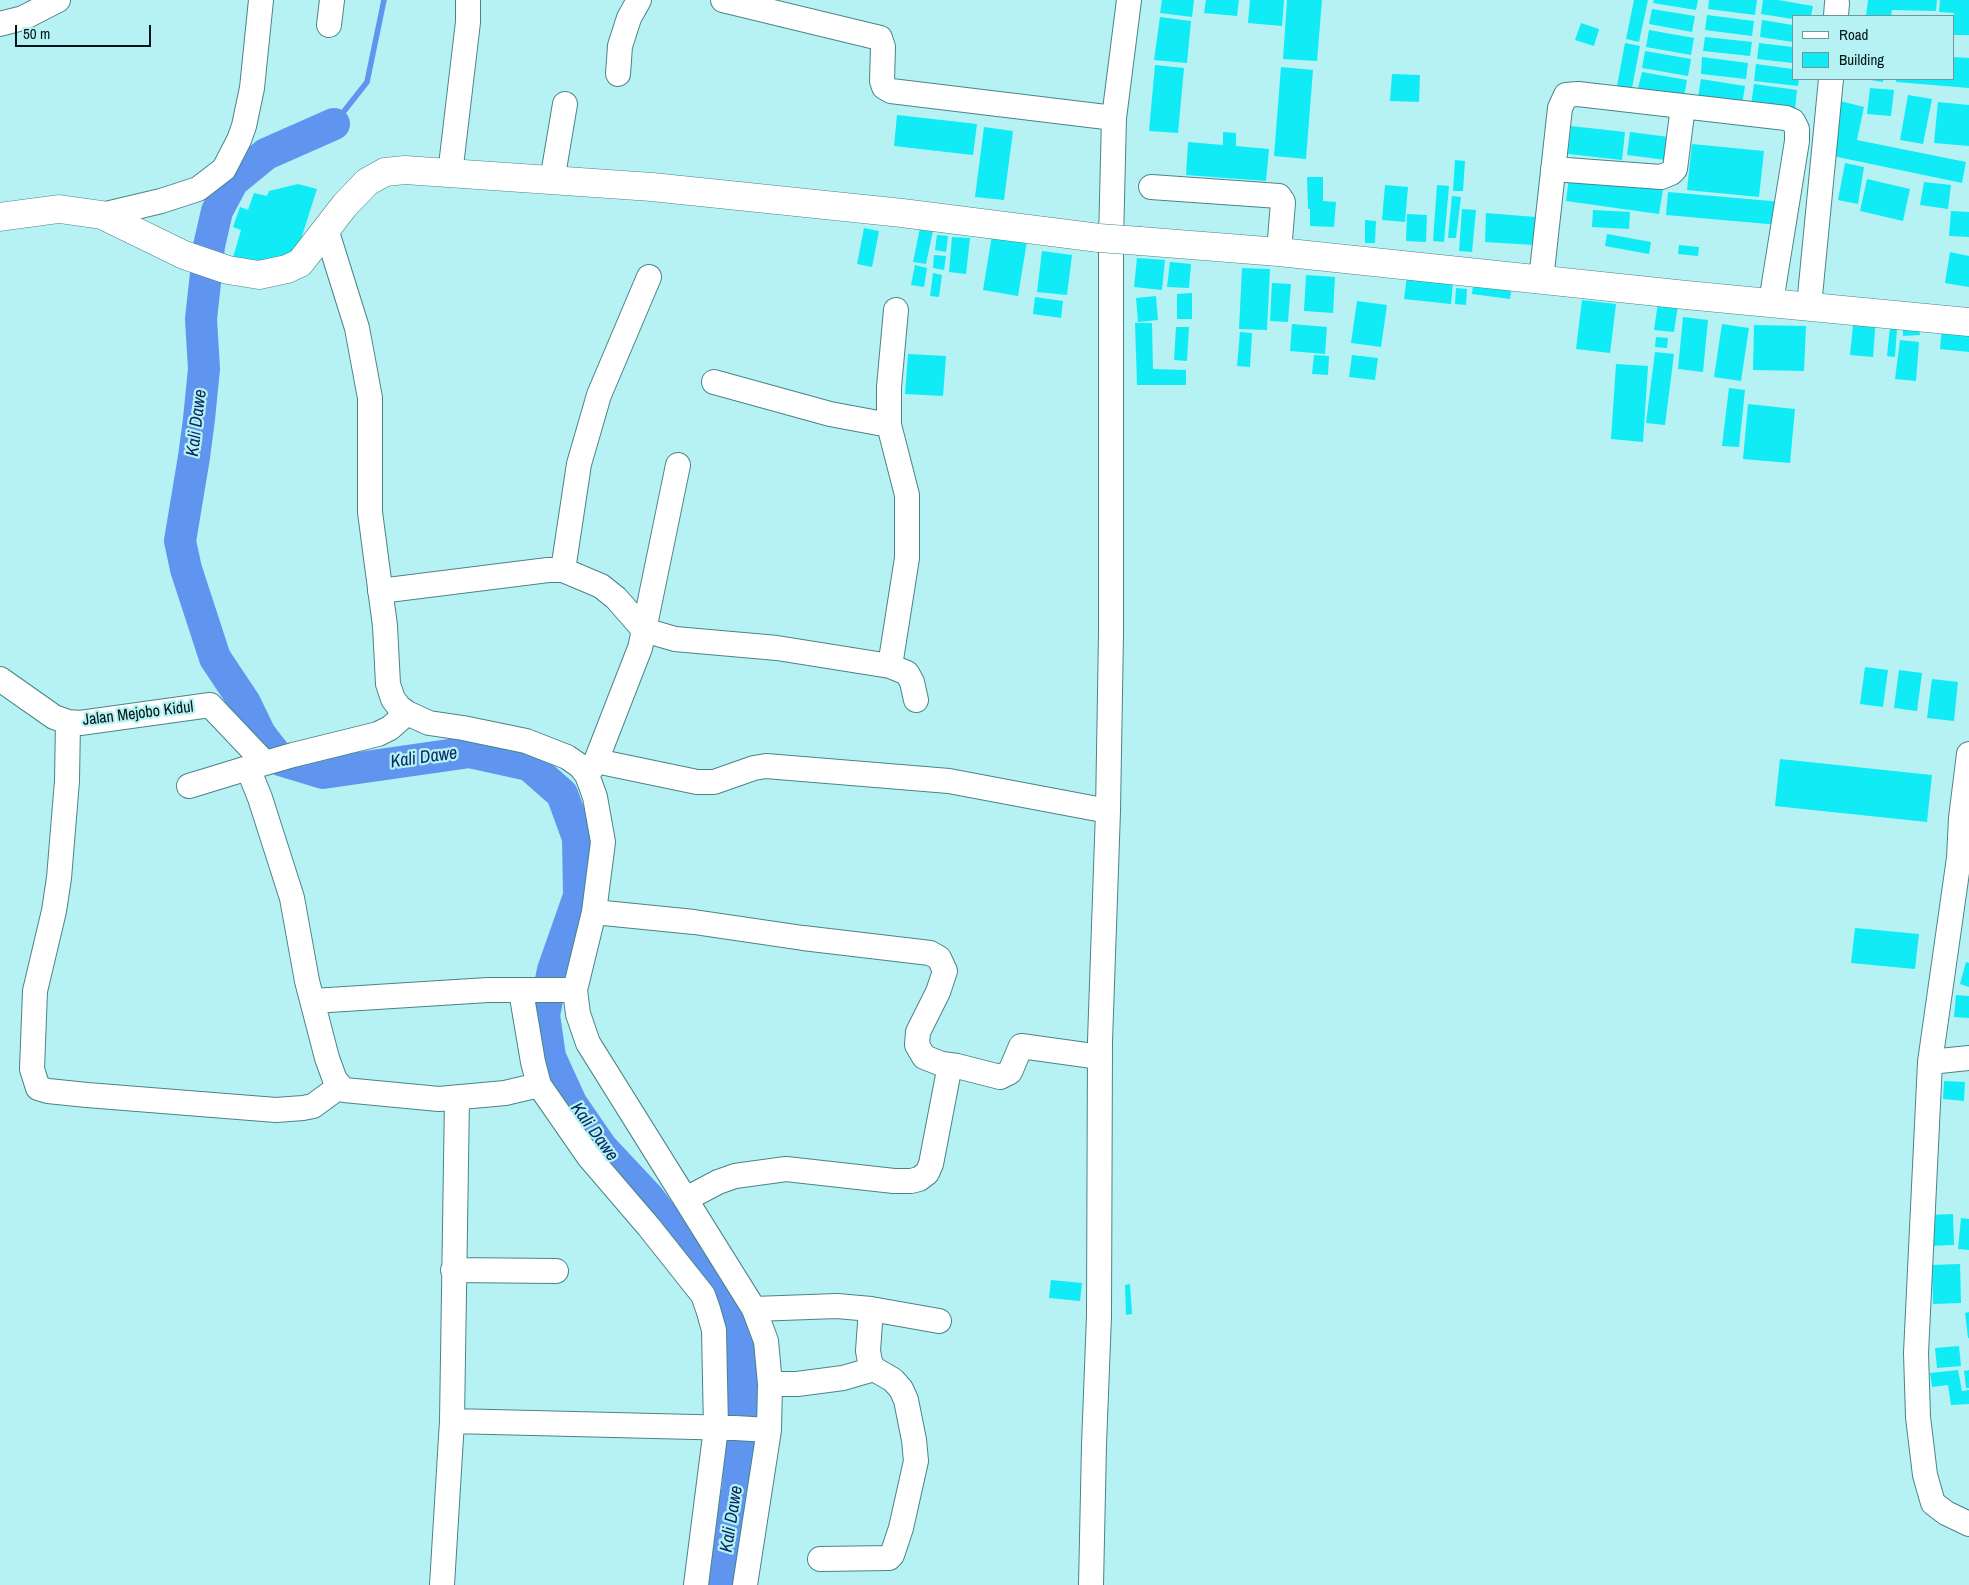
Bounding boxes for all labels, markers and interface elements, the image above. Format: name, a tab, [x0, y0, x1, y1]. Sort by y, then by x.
scale bar	[18, 15, 154, 47]
legend	[1792, 15, 1954, 80]
text: 50 m	[23, 23, 50, 44]
text: Road	[1839, 24, 1868, 45]
text: Building	[1839, 49, 1884, 70]
water label: Kali Dawe	[182, 388, 212, 458]
street label: Jalan Mejobo Kidul	[81, 698, 195, 730]
water label: Kali Dawe	[389, 743, 459, 773]
water label: Kali Dawe	[565, 1098, 623, 1166]
water label: Kali Dawe	[716, 1484, 748, 1554]

